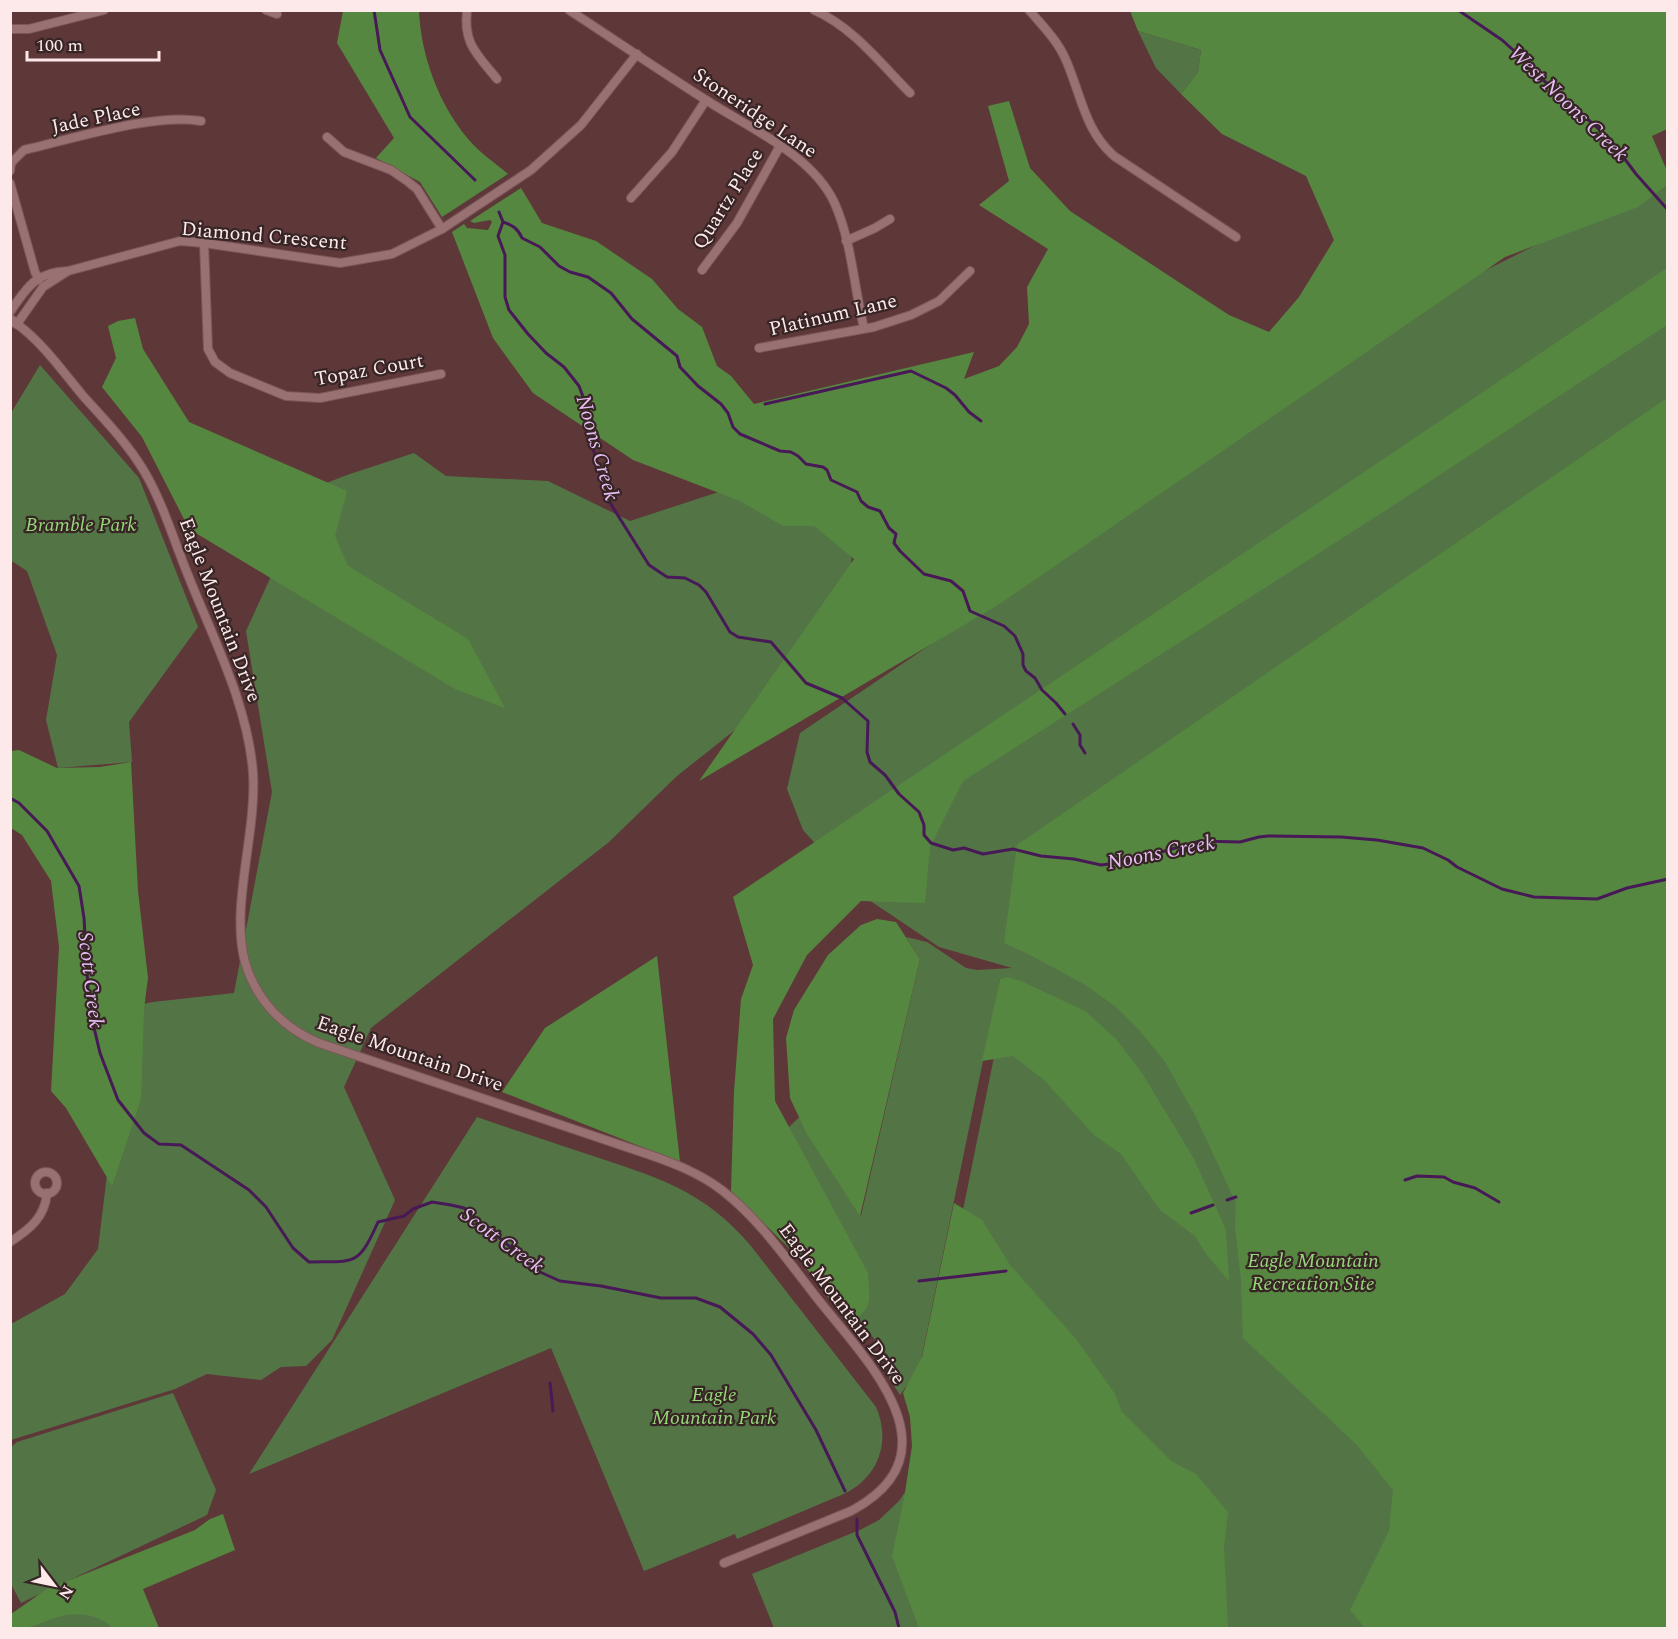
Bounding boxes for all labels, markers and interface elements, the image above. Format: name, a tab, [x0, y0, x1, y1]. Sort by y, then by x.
scale bar	[27, 24, 159, 62]
text: 100 m	[36, 32, 83, 59]
water label: West Noons Creek	[1501, 38, 1635, 170]
street label: Stoneridge Lane	[687, 60, 823, 166]
street label: Jade Place	[49, 94, 143, 142]
street label: Quartz Place	[685, 143, 771, 255]
street label: Diamond Crescent	[180, 214, 348, 258]
street label: Platinum Lane	[766, 286, 900, 344]
street label: Topaz Court	[312, 346, 426, 394]
water label: Noons Creek	[567, 391, 627, 505]
park label: Bramble Park	[25, 510, 137, 540]
street label: Eagle Mountain Drive	[171, 513, 269, 707]
water label: Noons Creek	[1104, 827, 1218, 879]
water label: Scott Creek	[68, 930, 112, 1030]
street label: Eagle Mountain Drive	[313, 1008, 507, 1100]
water label: Scott Creek	[453, 1200, 551, 1283]
street label: Eagle Mountain Drive	[771, 1217, 913, 1391]
park label: Eagle Mountain Recreation Site	[1247, 1246, 1379, 1299]
park label: Eagle Mountain Park	[652, 1380, 777, 1433]
north arrow	[24, 1555, 84, 1615]
text: N	[52, 1581, 80, 1604]

